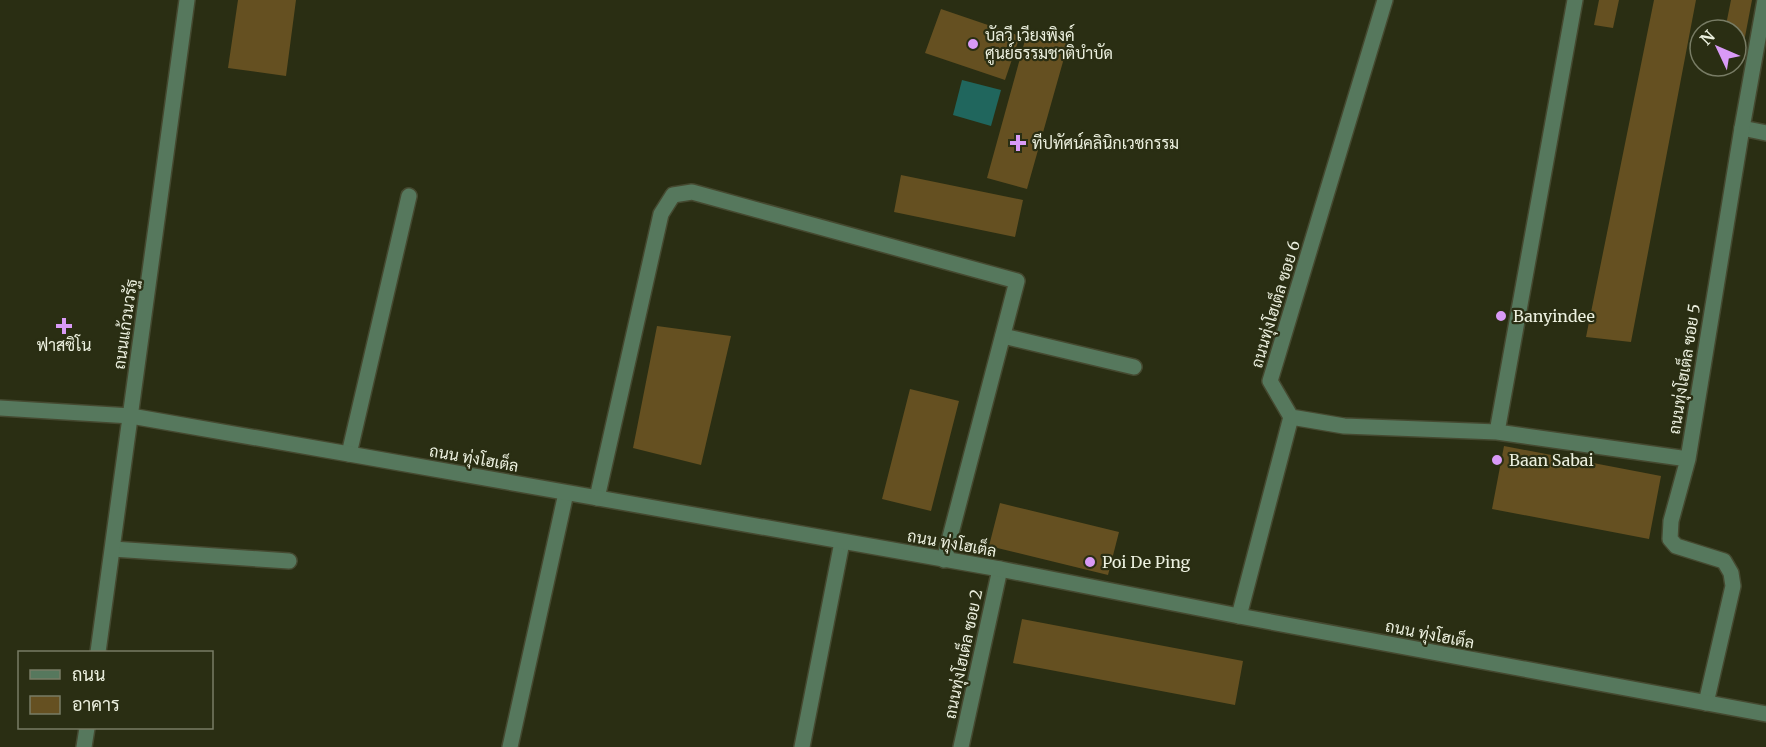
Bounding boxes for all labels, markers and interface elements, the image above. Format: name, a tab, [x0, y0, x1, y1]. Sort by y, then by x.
north arrow	[1688, 18, 1748, 78]
place label: บัลวี เวียงพิงค์ ศูนย์ธรรมชาติบำบัด	[985, 23, 1113, 65]
text: N	[1696, 26, 1719, 49]
marker: บัลวี เวียงพิงค์ ศูนย์ธรรมชาติบำบัด	[966, 37, 980, 51]
place label: ทีปทัศน์คลินิกเวชกรรม	[1032, 131, 1179, 153]
marker: ทีปทัศน์คลินิกเวชกรรม	[1009, 134, 1027, 152]
street label: ถนนทุ่งโฮเต็ล ซอย 6	[1243, 237, 1306, 371]
street label: ถนนแก้วนวรัฐ	[109, 277, 142, 371]
street label: ถนนทุ่งโฮเต็ล ซอย 5	[1661, 302, 1706, 436]
place label: Banyindee	[1513, 306, 1595, 326]
marker: Banyindee	[1494, 309, 1508, 323]
marker: ฟาสซิโน	[57, 319, 71, 333]
place label: ฟาสซิโน	[37, 334, 91, 355]
street label: ถนน ทุ่งโฮเต็ล	[427, 437, 521, 478]
place label: Baan Sabai	[1509, 450, 1594, 470]
marker: Baan Sabai	[1490, 453, 1504, 467]
street label: ถนน ทุ่งโฮเต็ล	[905, 522, 999, 563]
place label: Poi De Ping	[1102, 552, 1191, 572]
marker: Poi De Ping	[1083, 555, 1097, 569]
street label: ถนนทุ่งโฮเต็ล ซอย 2	[937, 587, 988, 721]
street label: ถนน ทุ่งโฮเต็ล	[1383, 613, 1477, 654]
legend	[18, 651, 213, 729]
text: ถนน	[72, 663, 105, 686]
text: อาคาร	[72, 693, 120, 716]

